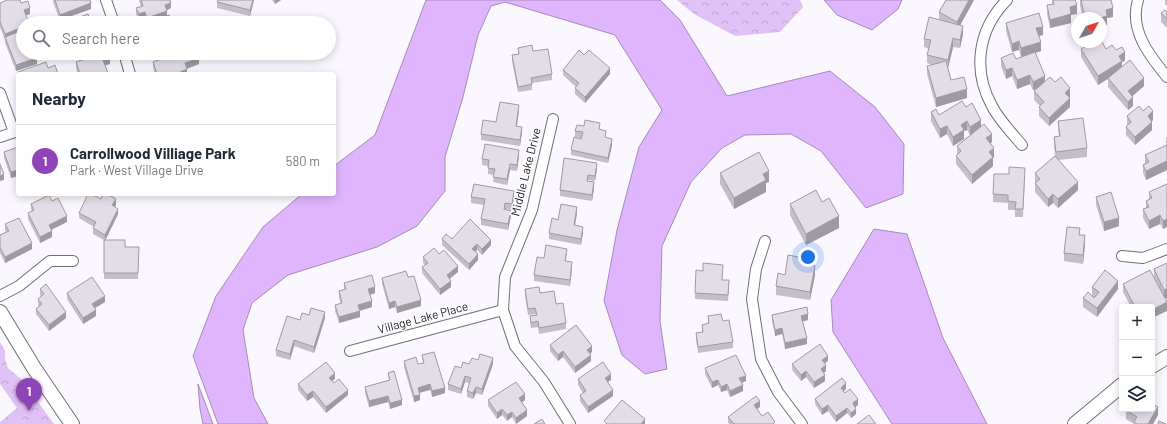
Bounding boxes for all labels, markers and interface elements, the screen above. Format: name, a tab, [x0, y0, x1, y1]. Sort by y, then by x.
north arrow	[1071, 12, 1107, 48]
search box	[16, 16, 336, 60]
icon: search	[30, 27, 52, 49]
text: Search here	[62, 29, 140, 47]
text: Nearby	[32, 88, 86, 108]
street label: Middle Lake Drive	[507, 126, 543, 217]
text: Carrollwood Villiage Park	[70, 144, 236, 162]
text: 1	[43, 153, 47, 169]
text: 580 m	[286, 153, 320, 169]
text: Park · West Village Drive	[70, 162, 204, 178]
your location	[798, 247, 818, 267]
street label: Village Lake Place	[376, 298, 470, 336]
map controls	[1119, 304, 1155, 412]
button: +	[1119, 304, 1155, 340]
button: −	[1119, 340, 1155, 376]
button: layers	[1119, 376, 1155, 412]
pin: 1	[16, 378, 42, 411]

